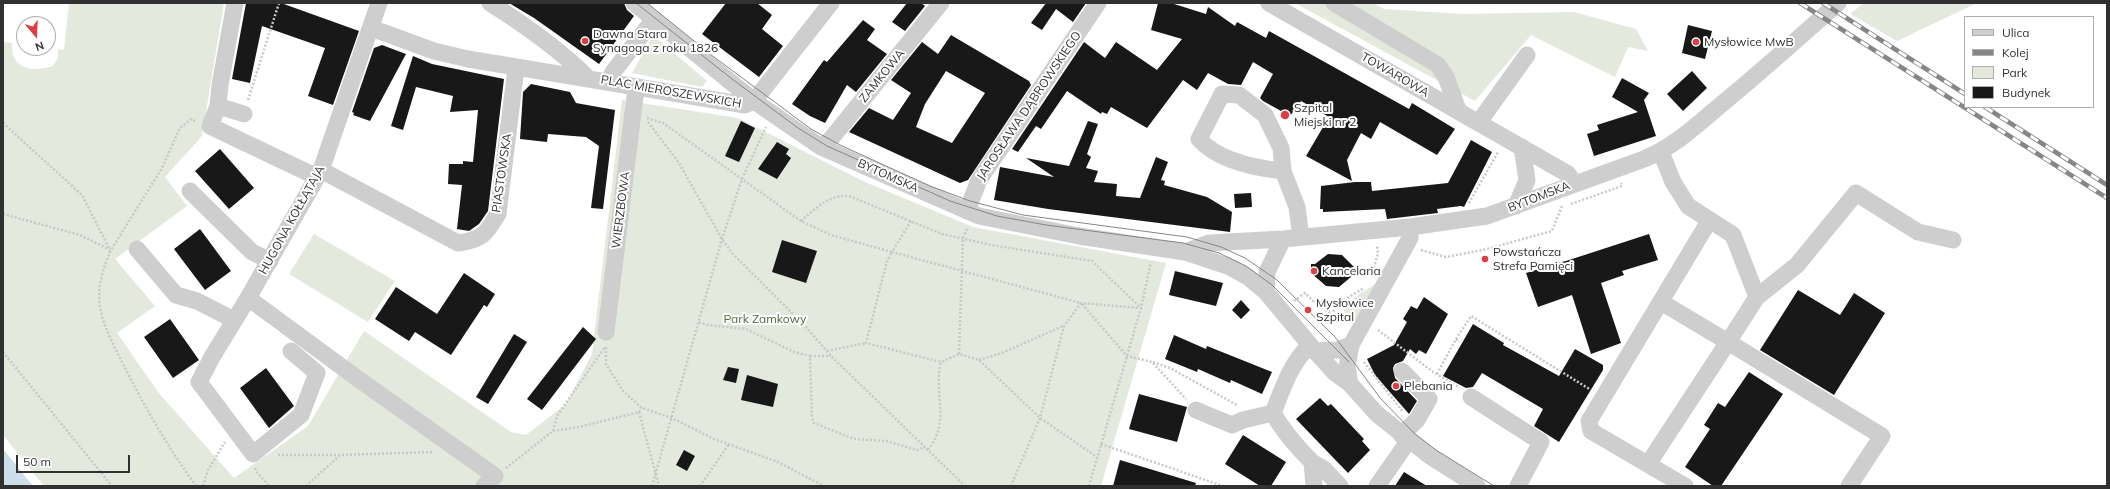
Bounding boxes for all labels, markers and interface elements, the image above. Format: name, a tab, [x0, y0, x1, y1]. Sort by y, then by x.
north arrow	[16, 16, 56, 56]
legend	[1964, 16, 2094, 108]
text: Ulica	[2002, 25, 2030, 40]
place label: Dawna Stara Synagoga z roku 1826	[593, 27, 718, 55]
street label: JAROSŁAWA DĄBROWSKIEGO	[974, 29, 1084, 183]
place label: Mysłowice MwB	[1704, 35, 1794, 49]
marker: Dawna Stara Synagoga z roku 1826	[580, 36, 590, 46]
marker: Mysłowice MwB	[1691, 37, 1701, 47]
text: N	[33, 38, 46, 54]
text: Kolej	[2002, 45, 2029, 60]
street label: ZAMKOWA	[856, 47, 908, 105]
street label: TOWAROWA	[1358, 50, 1432, 100]
text: Park	[2002, 65, 2027, 80]
street label: PLAC MIEROSZEWSKICH	[600, 73, 742, 111]
text: Budynek	[2002, 85, 2050, 100]
place label: Szpital Miejski nr 2	[1294, 101, 1356, 129]
marker: Szpital Miejski nr 2	[1279, 109, 1291, 121]
street label: PIASTOWSKA	[489, 133, 515, 213]
street label: BYTOMSKA	[855, 156, 921, 196]
street label: HUGONA KOŁŁĄTAJA	[256, 163, 328, 277]
street label: WIERZBOWA	[609, 171, 633, 249]
street label: BYTOMSKA	[1506, 179, 1572, 215]
place label: Powstańcza Strefa Pamięci	[1493, 245, 1573, 273]
marker: Powstańcza Strefa Pamięci	[1480, 254, 1490, 264]
place label: Kancelaria	[1322, 264, 1381, 278]
marker: Kancelaria	[1309, 266, 1319, 276]
place label: Mysłowice Szpital	[1316, 296, 1374, 324]
marker: Mysłowice Szpital	[1303, 305, 1313, 315]
park label: Park Zamkowy	[724, 312, 806, 326]
place label: Plebania	[1404, 379, 1453, 393]
marker: Plebania	[1391, 381, 1401, 391]
scale bar	[18, 447, 132, 473]
text: 50 m	[23, 454, 51, 469]

